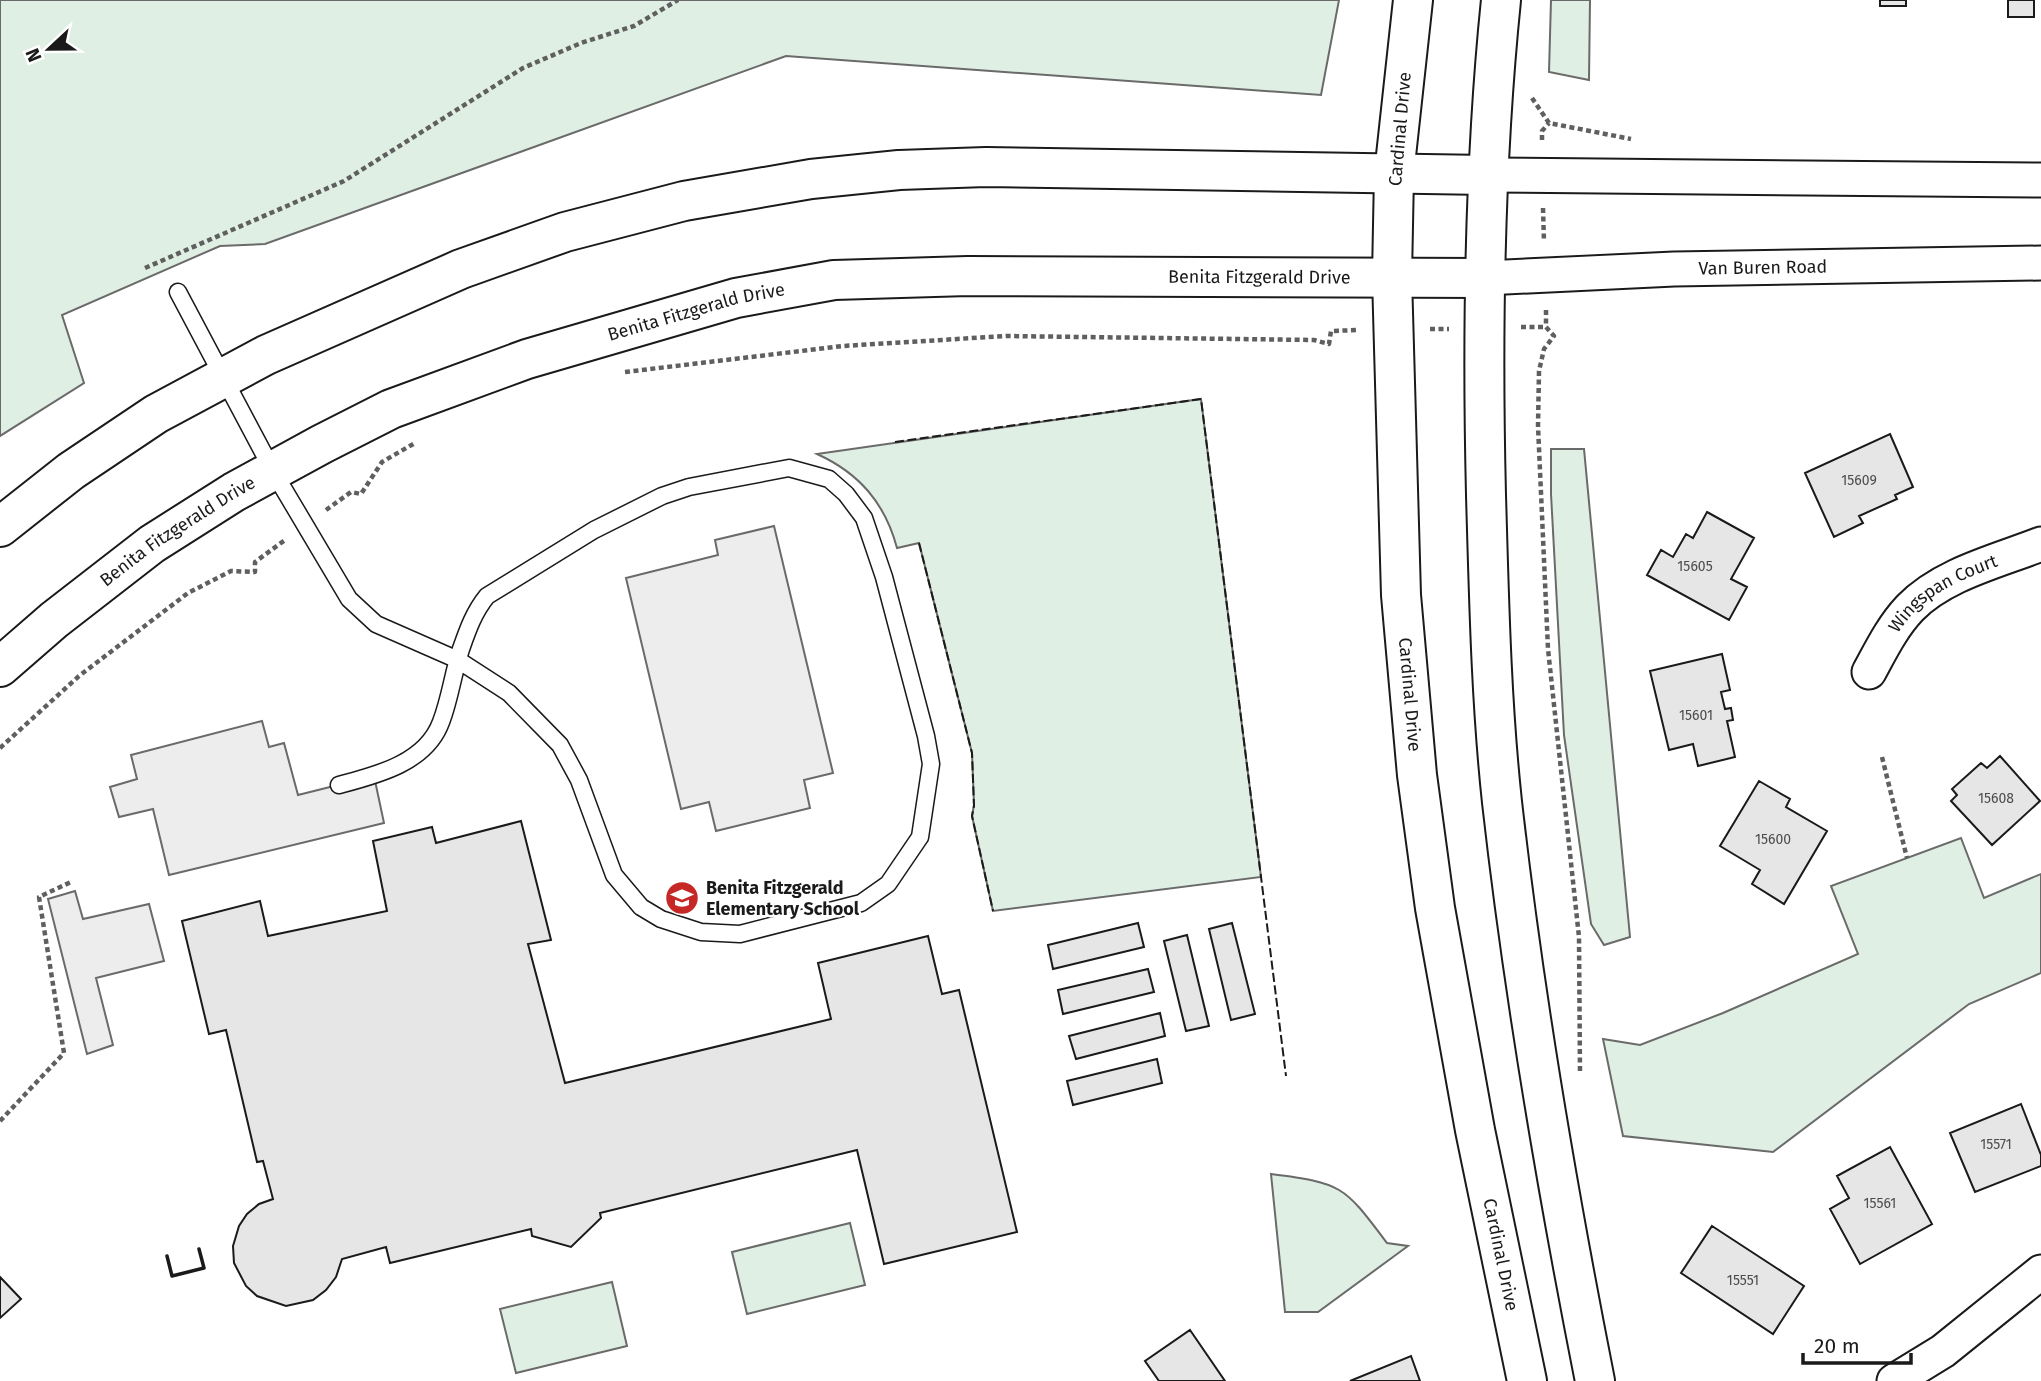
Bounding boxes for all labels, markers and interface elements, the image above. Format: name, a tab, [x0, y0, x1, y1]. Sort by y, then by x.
north arrow	[14, 14, 84, 84]
text: N	[21, 45, 47, 65]
street label: Cardinal Drive	[1384, 71, 1416, 187]
street label: Van Buren Road	[1698, 255, 1827, 280]
street label: Benita Fitzgerald Drive	[1168, 266, 1351, 288]
street label: Benita Fitzgerald Drive	[605, 278, 787, 346]
street label: Benita Fitzgerald Drive	[96, 472, 259, 591]
house number: 15609	[1841, 472, 1877, 489]
street label: Wingspan Court	[1884, 550, 2001, 637]
house number: 15605	[1677, 558, 1713, 575]
street label: Cardinal Drive	[1394, 636, 1426, 752]
house number: 15601	[1679, 707, 1713, 724]
house number: 15608	[1978, 790, 2014, 807]
house number: 15600	[1755, 831, 1791, 848]
place label: Benita Fitzgerald Elementary School	[706, 877, 860, 920]
school or university icon: Benita Fitzgerald Elementary School	[663, 879, 701, 917]
house number: 15571	[1980, 1136, 2012, 1153]
house number: 15561	[1864, 1195, 1896, 1212]
street label: Cardinal Drive	[1478, 1196, 1523, 1313]
house number: 15551	[1727, 1272, 1759, 1289]
scale bar	[1803, 1322, 1912, 1366]
text: 20 m	[1814, 1333, 1860, 1359]

